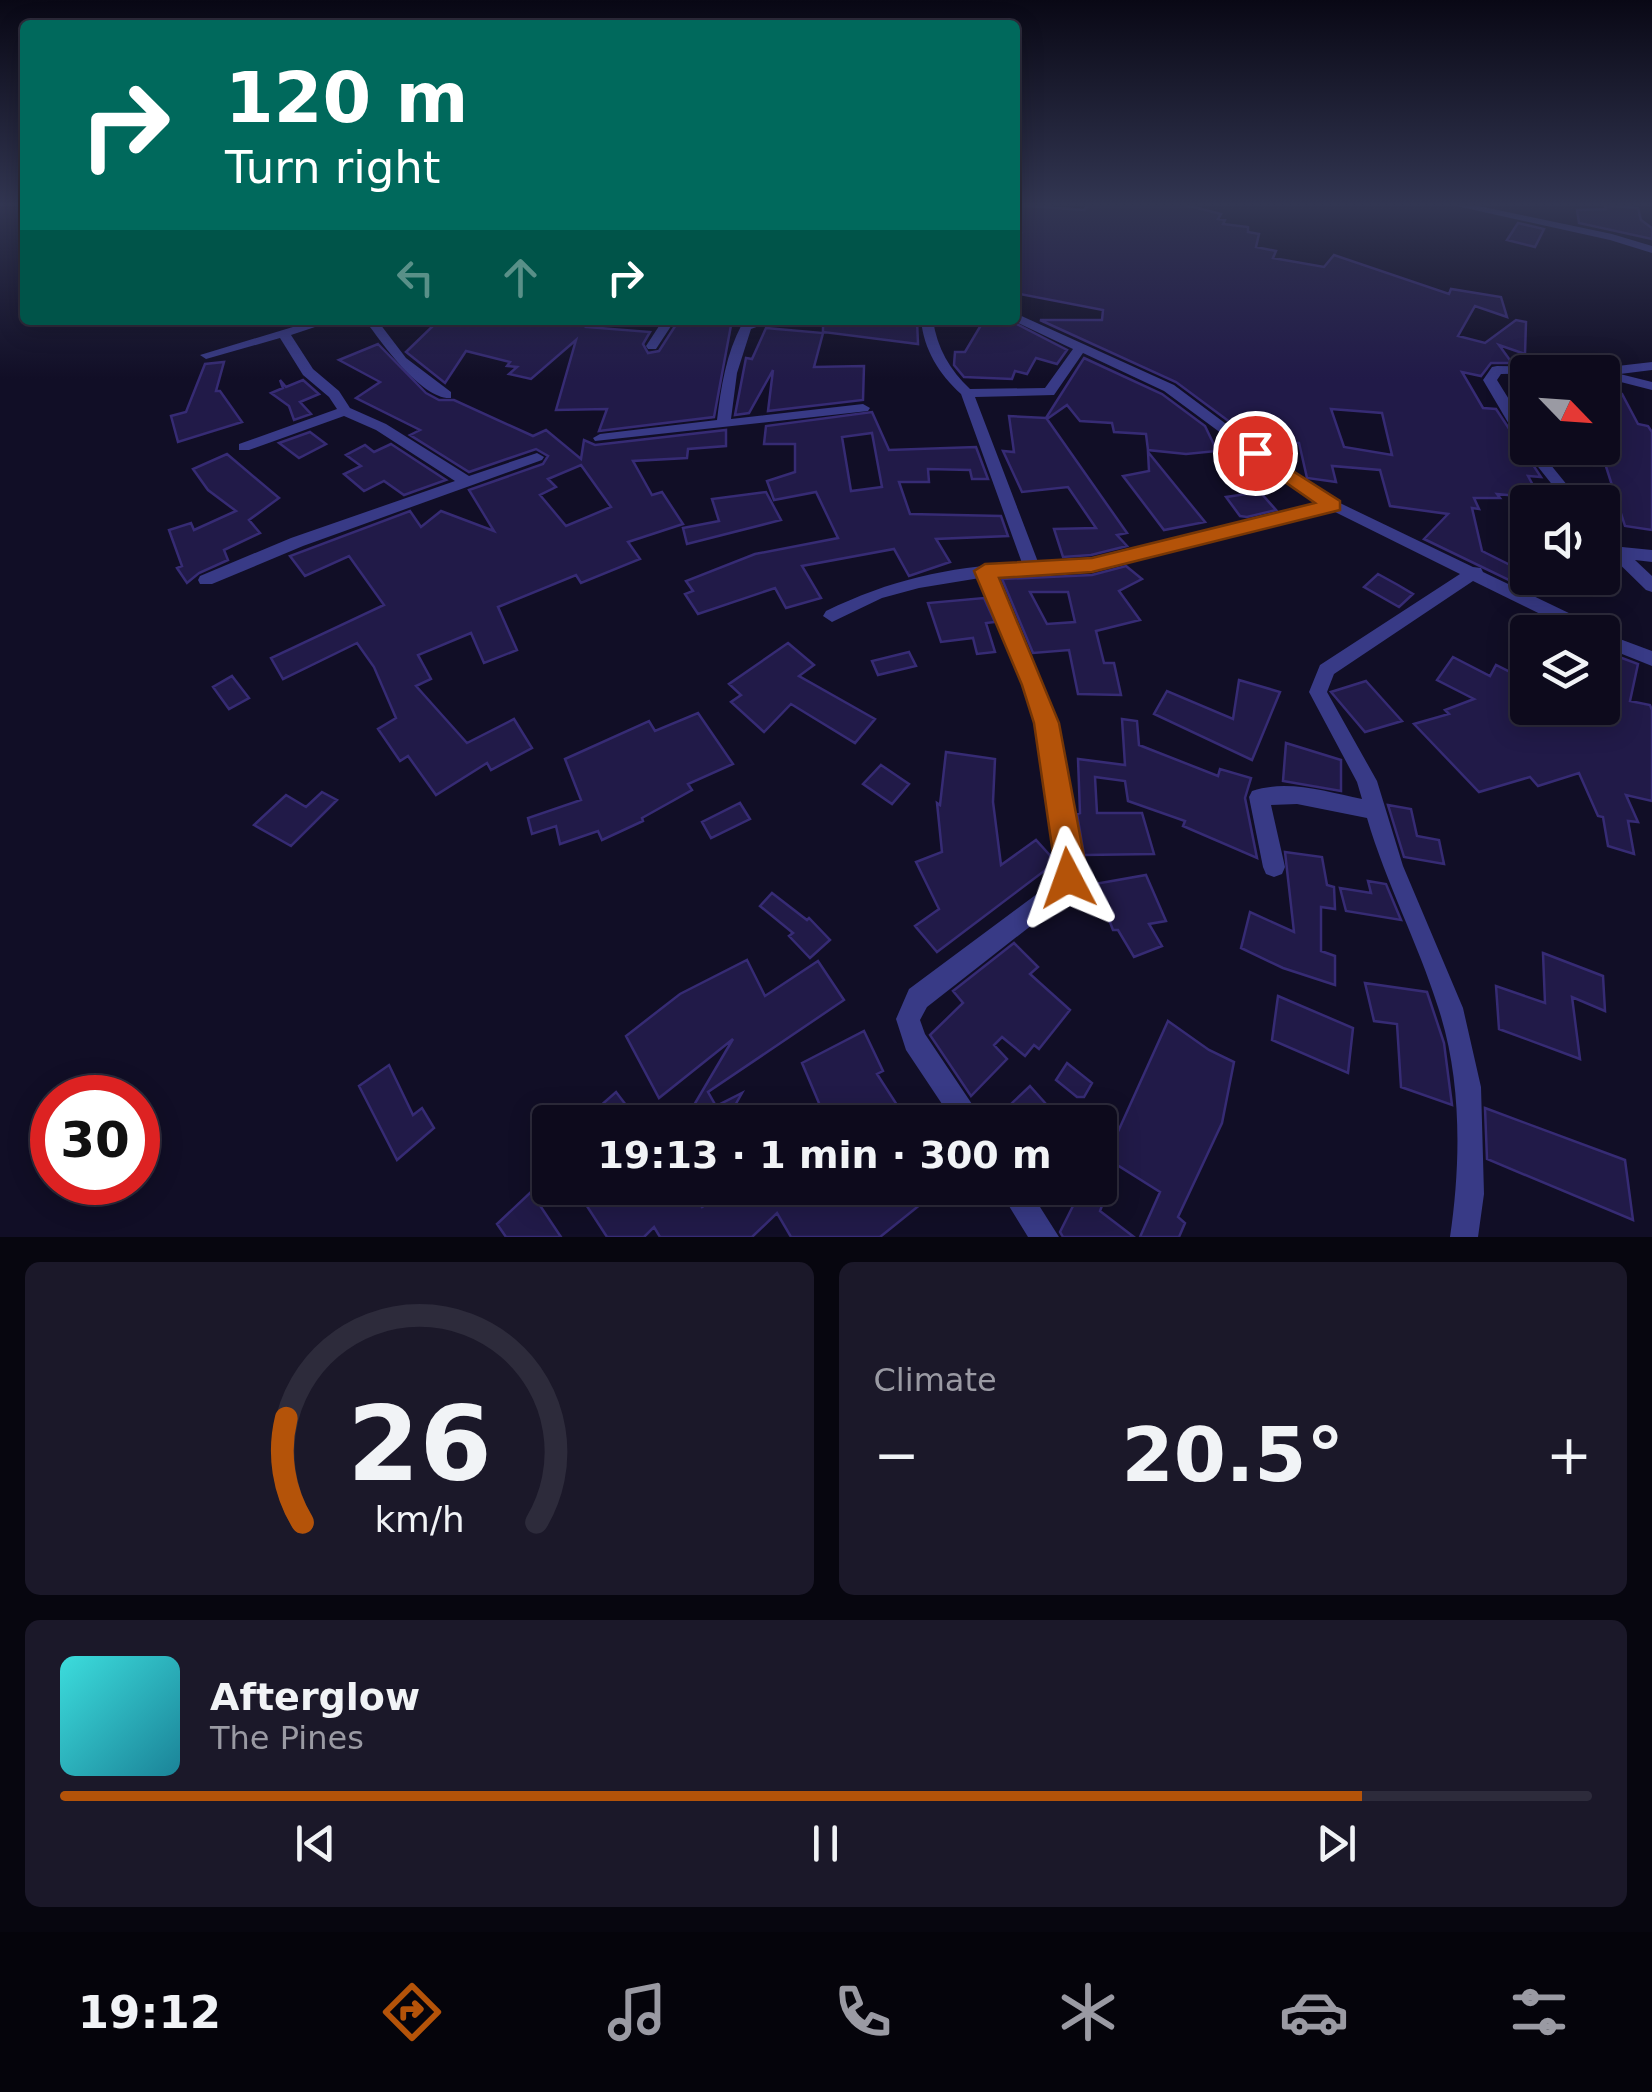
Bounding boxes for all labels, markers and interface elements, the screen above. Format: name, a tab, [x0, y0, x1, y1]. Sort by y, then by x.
text: 120 m	[225, 57, 468, 139]
icon: right	[60, 60, 190, 190]
text: Turn right	[225, 141, 440, 194]
icon: left	[388, 250, 443, 305]
icon: ahead	[493, 250, 548, 305]
icon: right	[598, 250, 653, 305]
north arrow	[1510, 355, 1620, 465]
map controls	[1510, 355, 1620, 725]
pin	[1213, 411, 1298, 496]
icon: arrive	[1228, 426, 1283, 481]
button: sound	[1510, 485, 1620, 595]
button: layers	[1510, 615, 1620, 725]
position arrow	[1016, 826, 1120, 930]
speed limit sign: 30	[30, 1075, 160, 1205]
text: 19:13 · 1 min · 300 m	[597, 1133, 1052, 1177]
text: Climate	[874, 1361, 997, 1399]
text: 26	[347, 1383, 492, 1505]
text: 20.5°	[1121, 1411, 1344, 1499]
text: −	[874, 1423, 920, 1487]
text: +	[1546, 1423, 1592, 1487]
text: km/h	[374, 1499, 464, 1540]
text: Afterglow	[210, 1675, 420, 1719]
text: The Pines	[210, 1719, 364, 1757]
icon: previous	[288, 1816, 343, 1871]
icon: pause	[798, 1816, 853, 1871]
icon: next	[1309, 1816, 1364, 1871]
icon: directions	[377, 1977, 447, 2047]
icon: music	[602, 1977, 672, 2047]
icon: phone	[828, 1977, 898, 2047]
icon: climate	[1053, 1977, 1123, 2047]
icon: car	[1279, 1977, 1349, 2047]
icon: filters	[1504, 1977, 1574, 2047]
text: 19:12	[78, 1986, 221, 2039]

